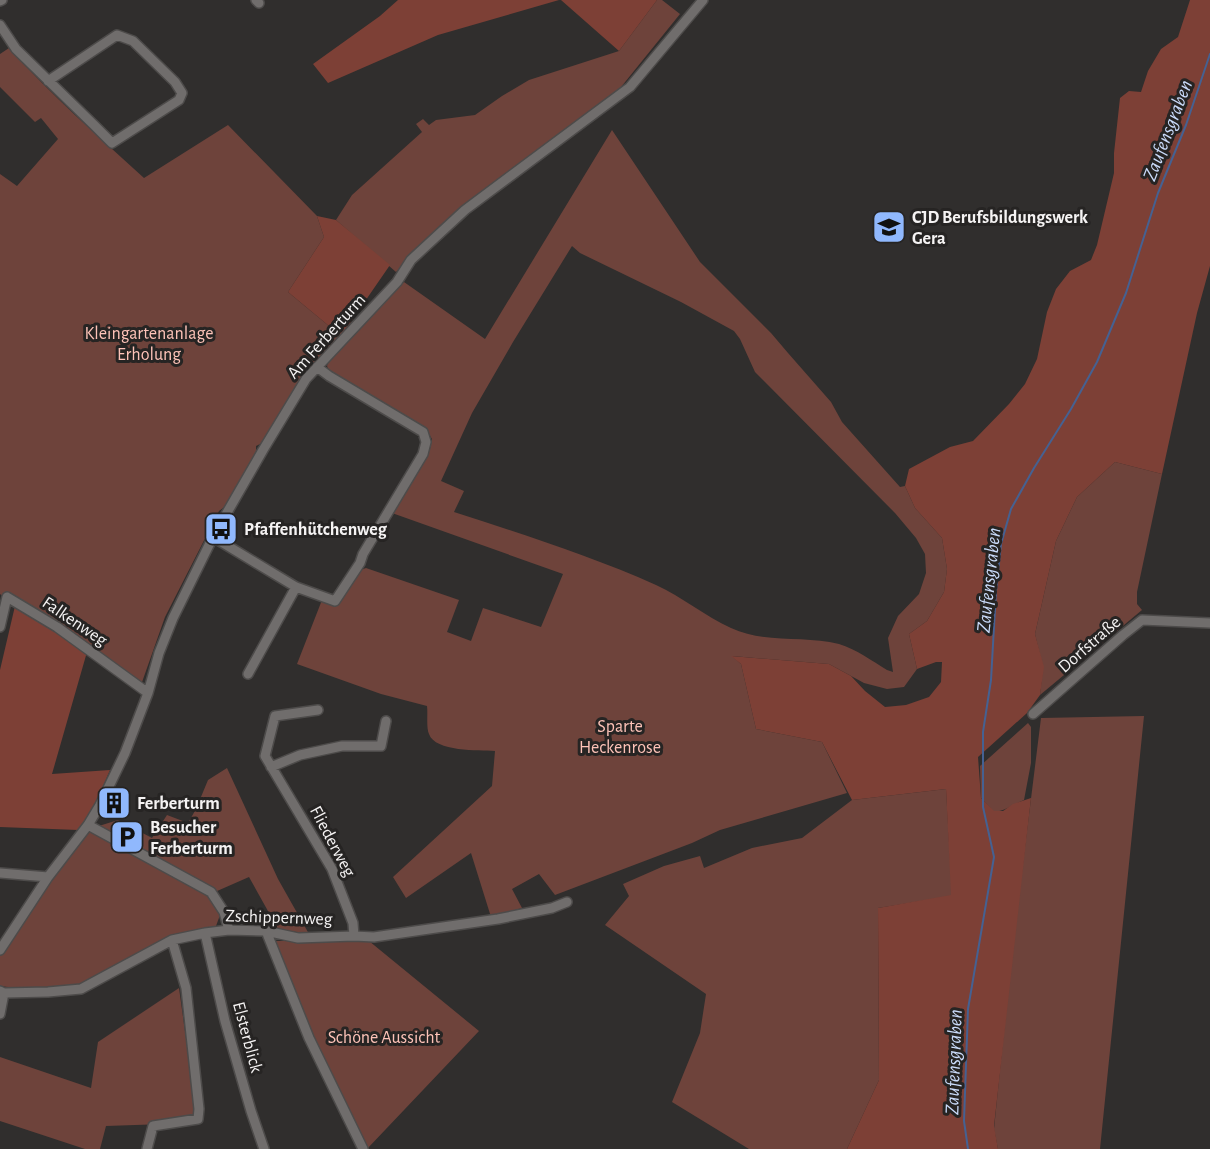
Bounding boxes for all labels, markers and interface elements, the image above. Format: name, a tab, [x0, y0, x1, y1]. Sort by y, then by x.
water label: Zaufensgraben	[1140, 77, 1196, 183]
school or university icon: CJD Berufsbildungswerk Gera	[871, 209, 907, 245]
place label: CJD Berufsbildungswerk Gera	[912, 209, 1088, 248]
street label: Am Ferberturm	[284, 291, 369, 383]
park label: Kleingartenanlage Erholung	[84, 325, 214, 364]
bus stop icon: Pfaffenhütchenweg	[203, 511, 239, 547]
place label: Pfaffenhütchenweg	[244, 521, 388, 539]
water label: Zaufensgraben	[974, 526, 1004, 634]
street label: Falkenweg	[39, 594, 110, 650]
street label: Dorfstraße	[1055, 613, 1124, 677]
park label: Sparte Heckenrose	[579, 718, 661, 757]
building icon: Ferberturm	[96, 785, 132, 821]
place label: Ferberturm	[137, 795, 220, 813]
street label: Fliederweg	[306, 803, 358, 880]
parking icon: Besucher Ferberturm	[109, 819, 145, 855]
place label: Besucher Ferberturm	[150, 819, 233, 858]
street label: Zschippernweg	[225, 907, 333, 929]
street label: Elsterblick	[229, 1000, 265, 1075]
water label: Zaufensgraben	[942, 1009, 966, 1115]
park label: Schöne Aussicht	[328, 1029, 441, 1047]

